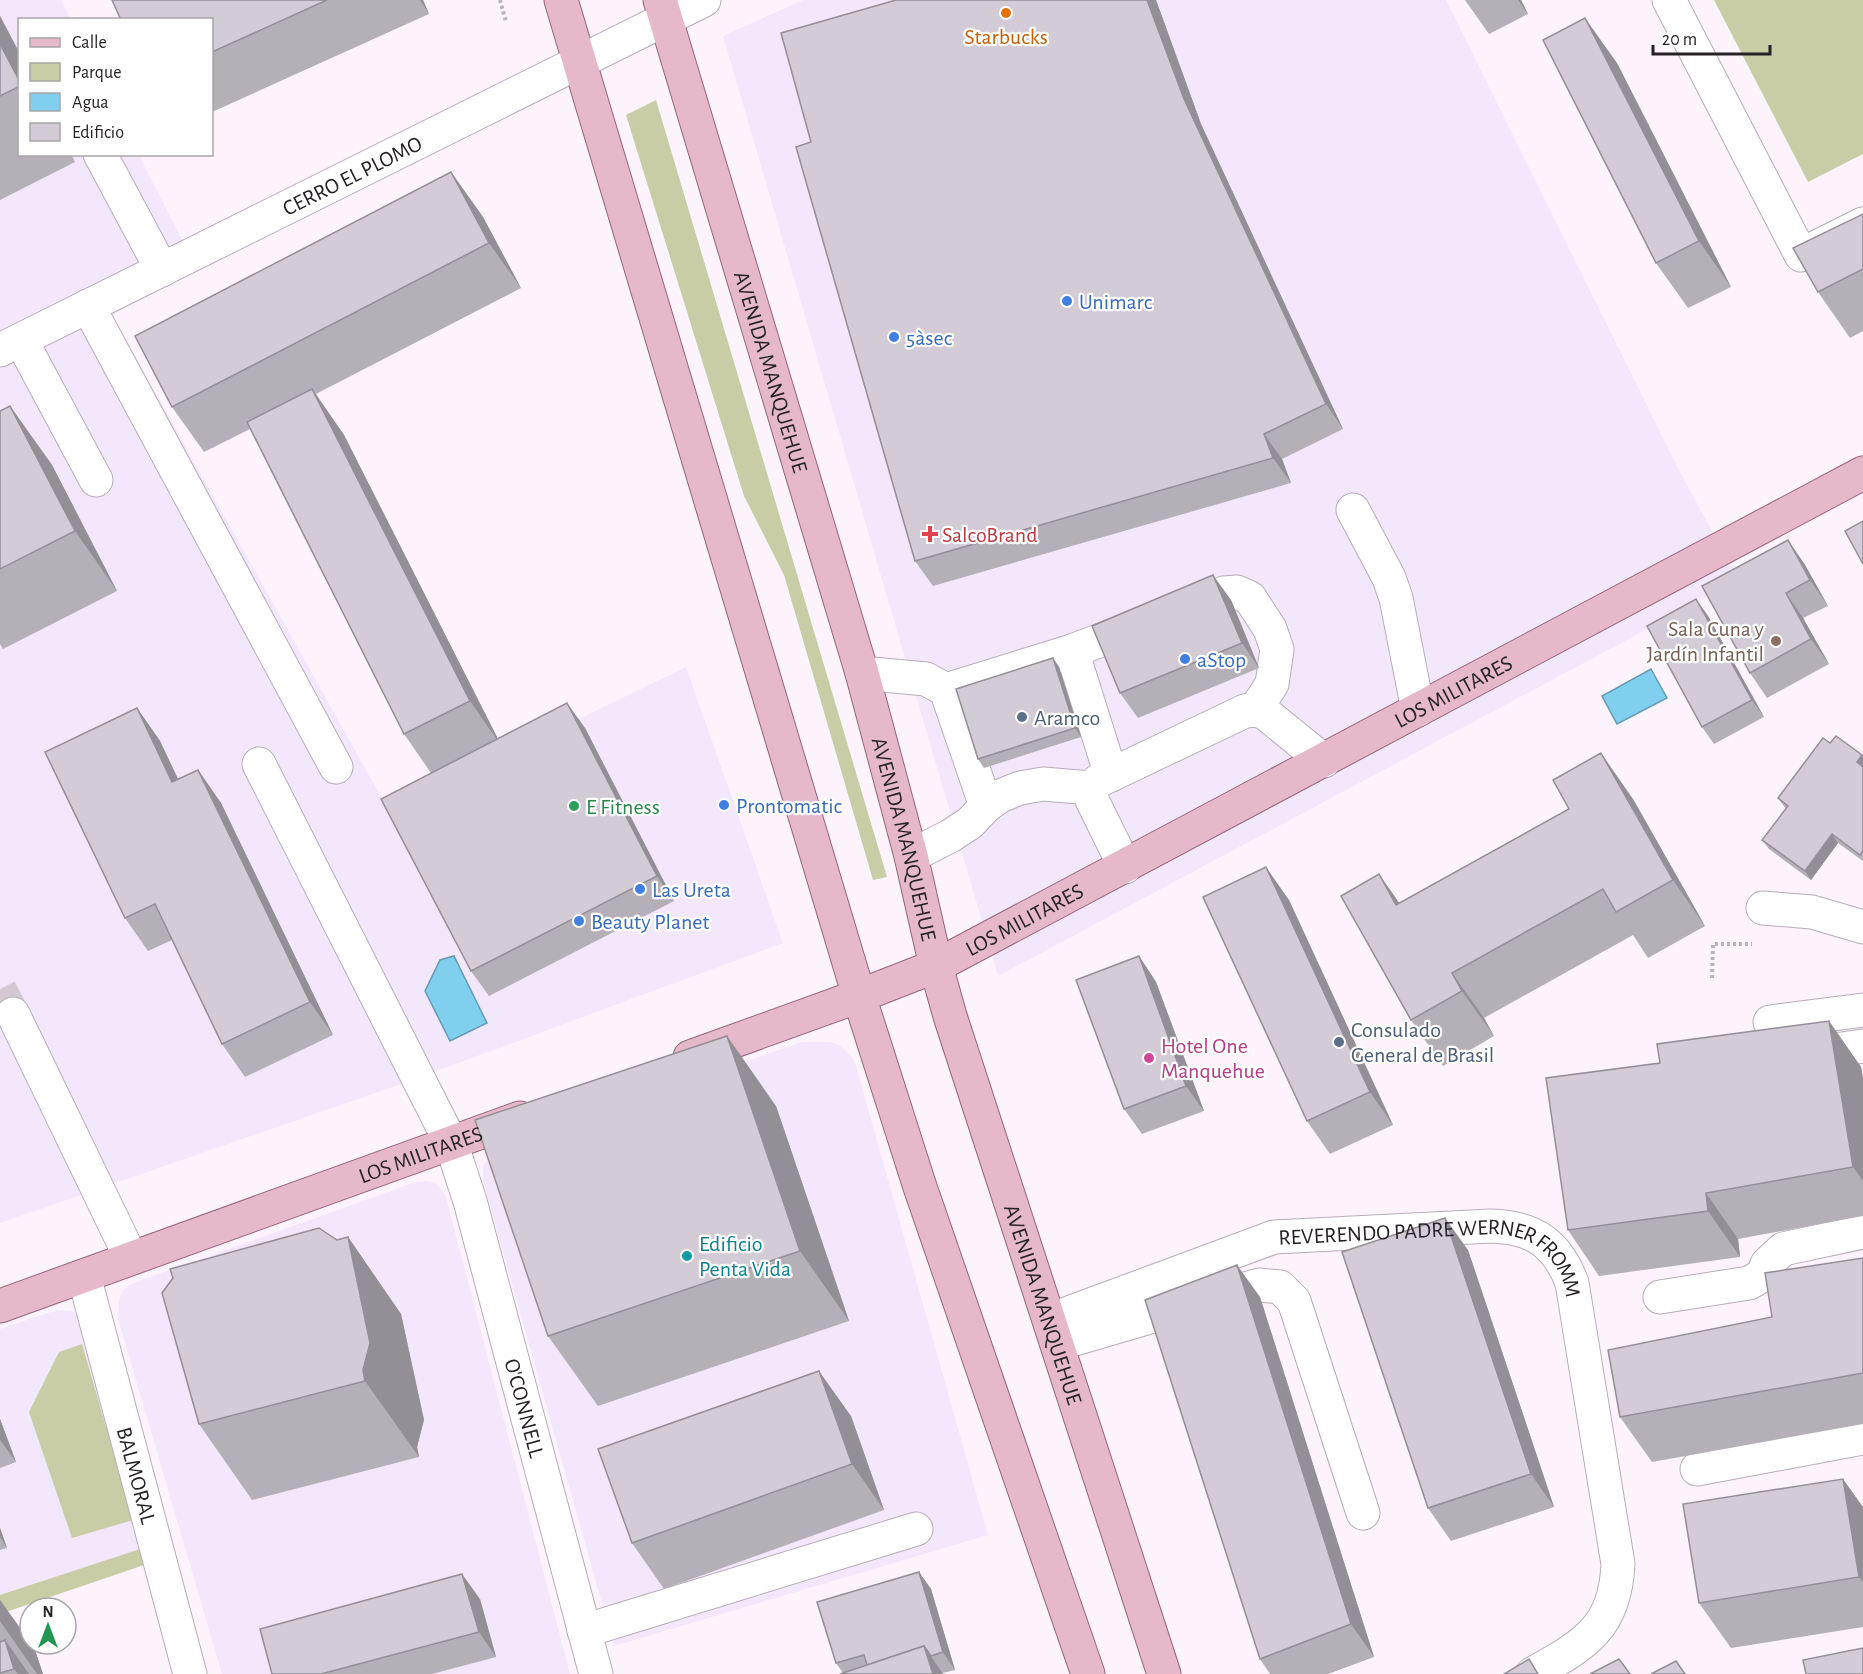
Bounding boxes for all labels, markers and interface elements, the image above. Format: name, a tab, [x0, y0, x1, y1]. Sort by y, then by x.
marker: Starbucks	[999, 6, 1013, 20]
legend	[18, 18, 213, 156]
scale bar	[1653, 18, 1770, 56]
place label: Starbucks	[964, 26, 1048, 48]
text: 20 m	[1662, 31, 1697, 49]
text: Calle	[72, 34, 107, 52]
text: Parque	[72, 64, 121, 82]
text: Agua	[72, 94, 109, 112]
text: Edificio	[72, 124, 124, 142]
street label: CERRO EL PLOMO	[279, 132, 426, 220]
street label: AVENIDA MANQUEHUE	[730, 269, 811, 476]
place label: Unimarc	[1079, 291, 1153, 313]
marker: Unimarc	[1060, 294, 1074, 308]
place label: 5àsec	[906, 327, 953, 349]
marker: 5àsec	[887, 330, 901, 344]
place label: SalcoBrand	[942, 524, 1038, 546]
marker: SalcoBrand	[923, 527, 937, 541]
place label: Sala Cuna y Jardín Infantil	[1647, 618, 1765, 665]
marker: Sala Cuna y Jardín Infantil	[1769, 634, 1783, 648]
place label: aStop	[1197, 649, 1246, 671]
marker: aStop	[1178, 652, 1192, 666]
street label: LOS MILITARES	[1391, 652, 1516, 732]
place label: Aramco	[1034, 707, 1100, 729]
marker: Aramco	[1015, 710, 1029, 724]
street label: AVENIDA MANQUEHUE	[868, 735, 940, 943]
place label: Prontomatic	[736, 795, 843, 817]
place label: E Fitness	[586, 796, 660, 818]
marker: Prontomatic	[717, 798, 731, 812]
marker: E Fitness	[567, 799, 581, 813]
place label: Las Ureta	[652, 879, 731, 901]
street label: LOS MILITARES	[962, 880, 1087, 960]
marker: Las Ureta	[633, 882, 647, 896]
place label: Beauty Planet	[591, 911, 710, 933]
marker: Beauty Planet	[572, 914, 586, 928]
place label: Consulado General de Brasil	[1351, 1019, 1494, 1066]
place label: Hotel One Manquehue	[1161, 1035, 1265, 1082]
marker: Consulado General de Brasil	[1332, 1035, 1346, 1049]
marker: Hotel One Manquehue	[1142, 1051, 1156, 1065]
street label: LOS MILITARES	[356, 1123, 486, 1187]
street label: AVENIDA MANQUEHUE	[1000, 1202, 1086, 1408]
street label: REVERENDO PADRE WERNER FROMM	[1278, 1216, 1584, 1299]
place label: Edificio Penta Vida	[699, 1233, 791, 1280]
marker: Edificio Penta Vida	[680, 1249, 694, 1263]
street label: O'CONNELL	[500, 1356, 548, 1461]
street label: BALMORAL	[113, 1425, 160, 1527]
north arrow	[18, 1596, 78, 1656]
text: N	[42, 1604, 54, 1620]

